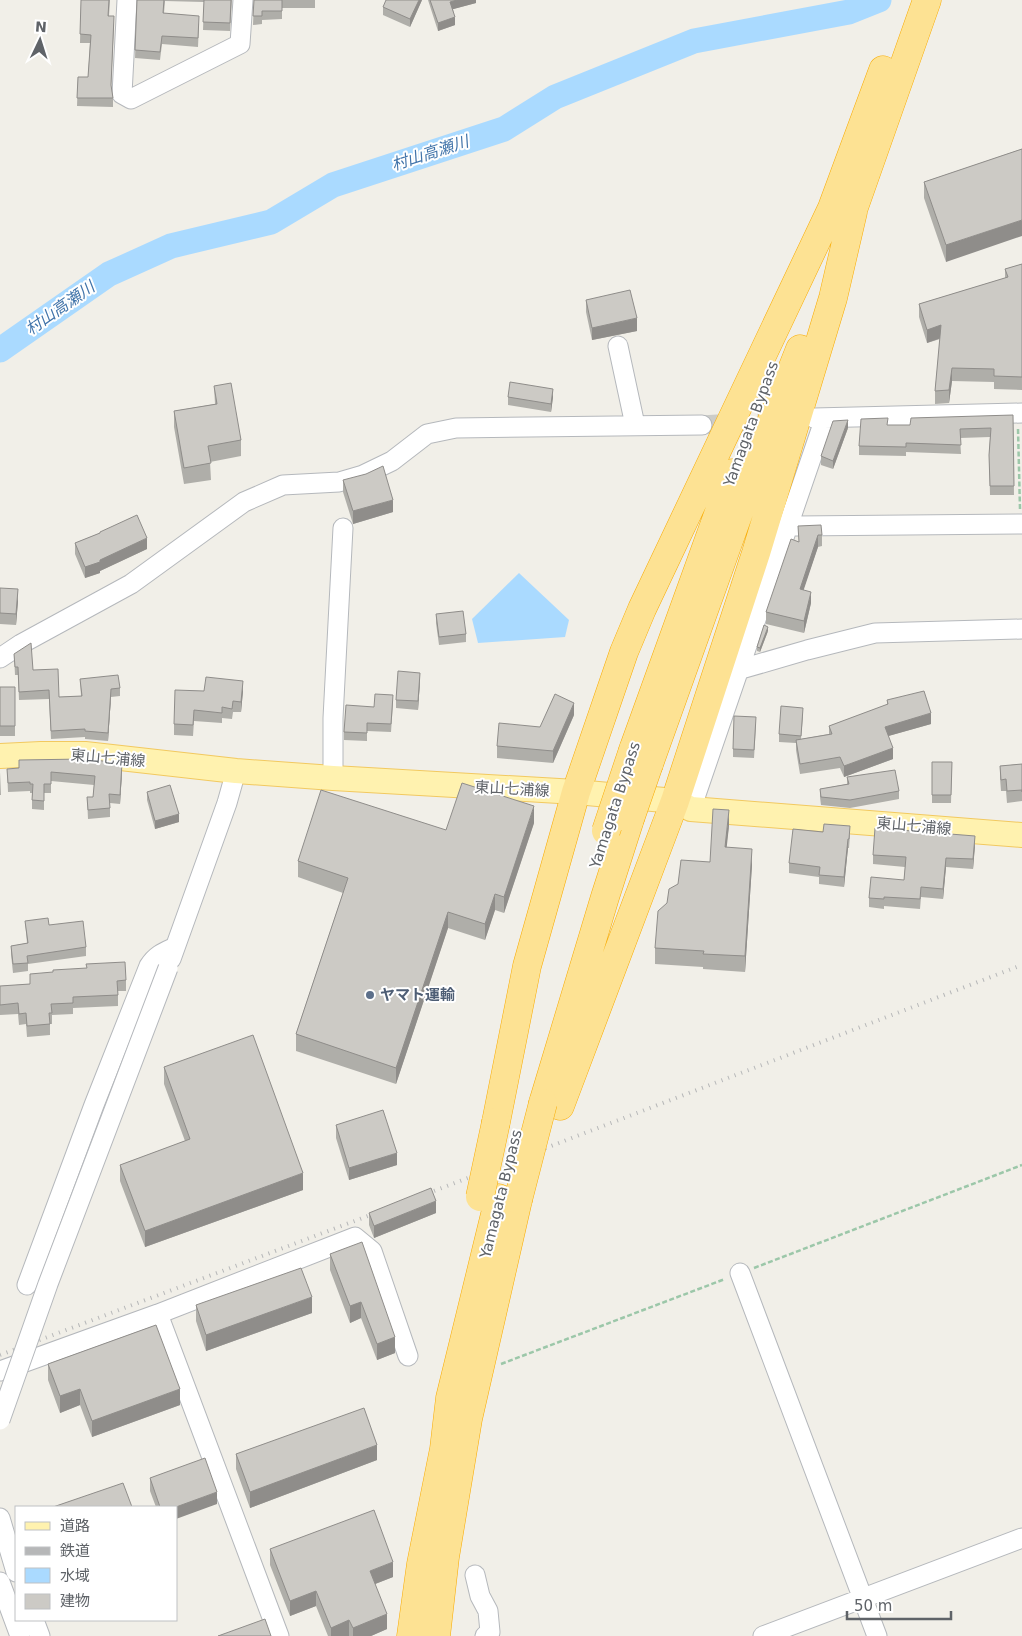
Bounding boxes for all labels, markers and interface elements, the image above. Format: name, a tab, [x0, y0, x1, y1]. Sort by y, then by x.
north arrow	[15, 15, 65, 65]
text: N	[35, 19, 47, 35]
water label: 村山高瀬川	[389, 131, 473, 174]
water label: 村山高瀬川	[22, 276, 100, 339]
street label: Yamagata Bypass	[720, 359, 782, 490]
street label: Yamagata Bypass	[586, 739, 644, 872]
street label: 東山七浦線	[70, 746, 146, 770]
street label: 東山七浦線	[474, 778, 550, 800]
street label: 東山七浦線	[876, 814, 952, 838]
place label: ヤマト運輸	[380, 986, 455, 1004]
marker: ヤマト運輸	[364, 989, 376, 1001]
street label: Yamagata Bypass	[476, 1128, 526, 1261]
legend	[15, 1506, 178, 1621]
text: 道路	[60, 1517, 90, 1535]
text: 鉄道	[60, 1542, 90, 1560]
text: 水域	[60, 1567, 90, 1585]
scale bar	[847, 1588, 951, 1620]
text: 建物	[60, 1592, 90, 1610]
text: 50 m	[854, 1597, 892, 1615]

